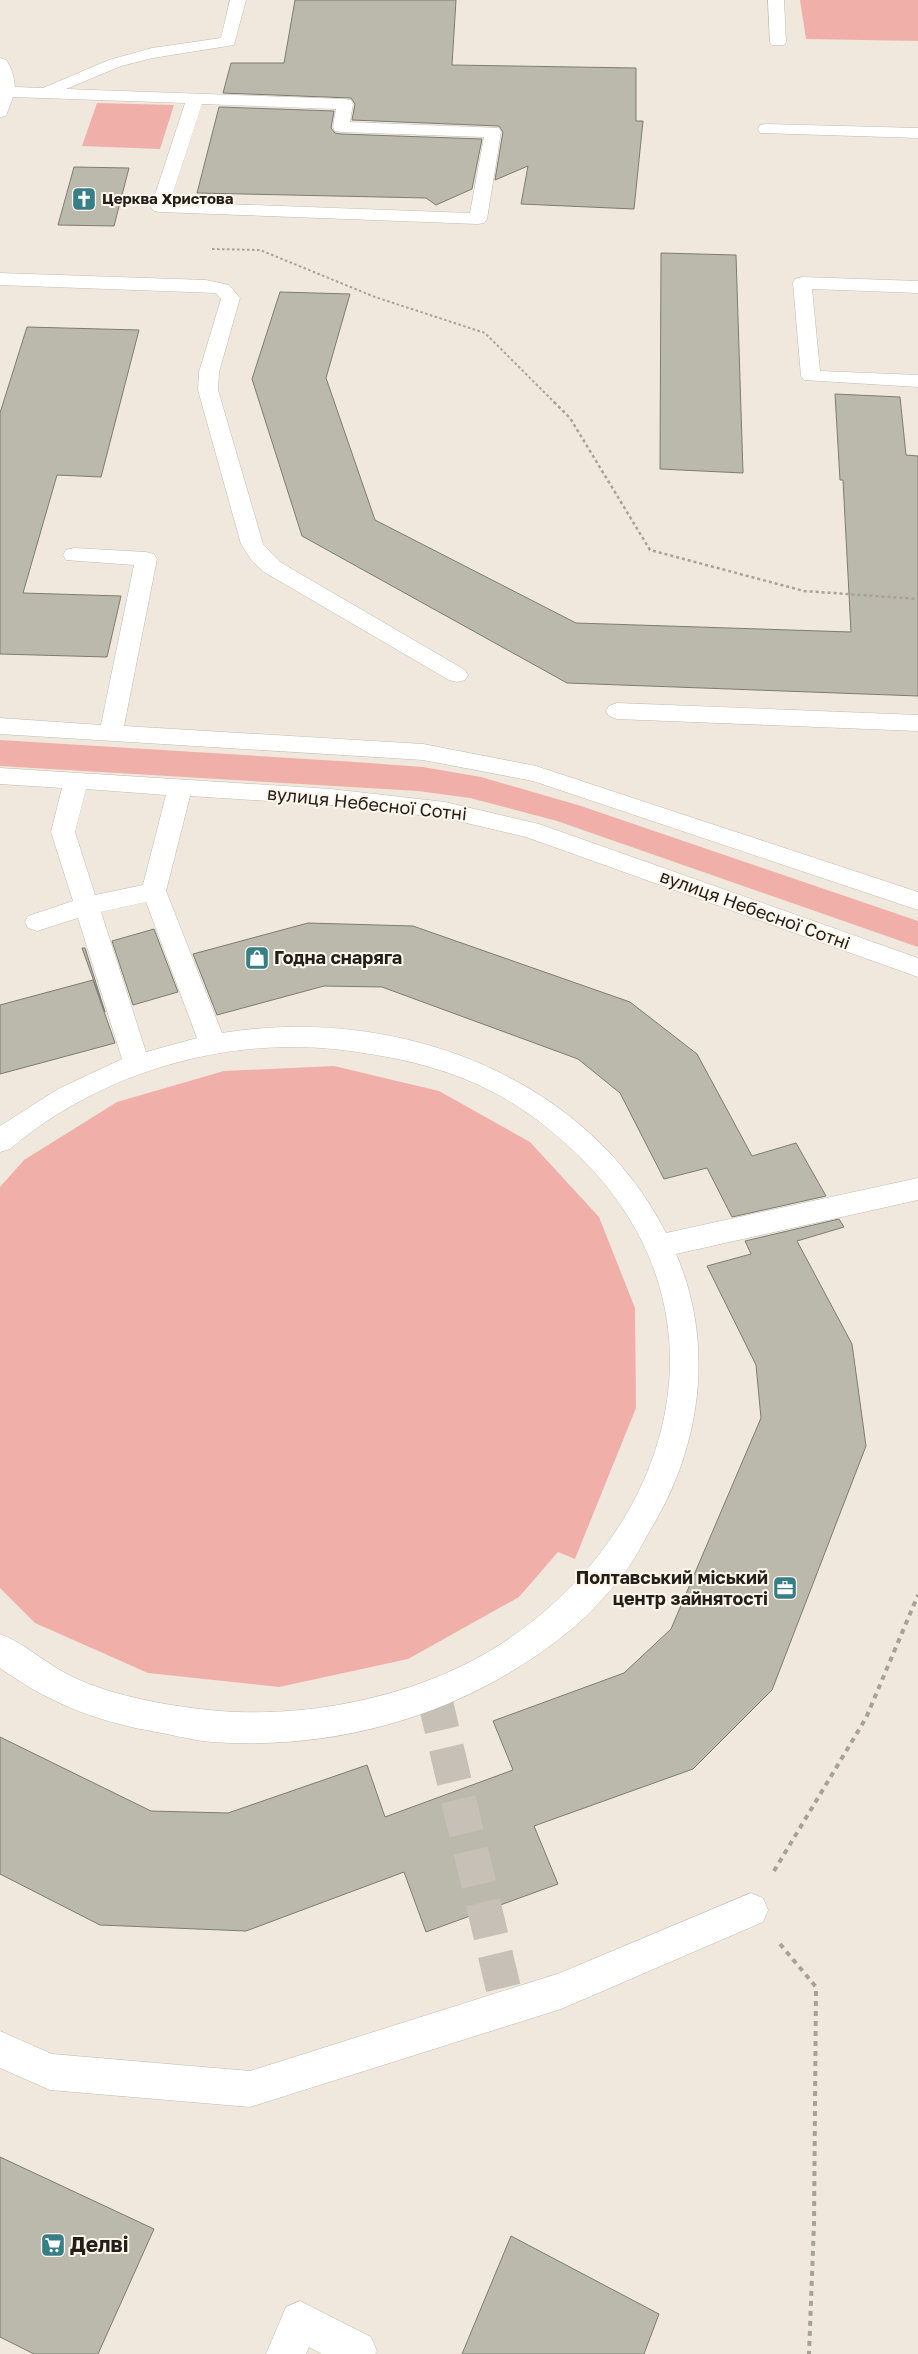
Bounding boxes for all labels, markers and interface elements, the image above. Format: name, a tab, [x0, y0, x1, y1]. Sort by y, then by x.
church icon: Церква Христова	[71, 186, 97, 212]
place label: Церква Христова	[102, 189, 234, 207]
street label: вулиця Небесної Сотні	[266, 782, 468, 824]
street label: вулиця Небесної Сотні	[657, 864, 853, 954]
shop icon: Годна снаряга	[244, 945, 270, 971]
place label: Годна снаряга	[274, 946, 402, 968]
place label: Полтавський міський центр зайнятості	[576, 1566, 768, 1609]
office icon: Полтавський міський центр зайнятості	[772, 1575, 798, 1601]
place label: Делві	[70, 2231, 128, 2257]
supermarket icon: Делві	[40, 2232, 66, 2258]

